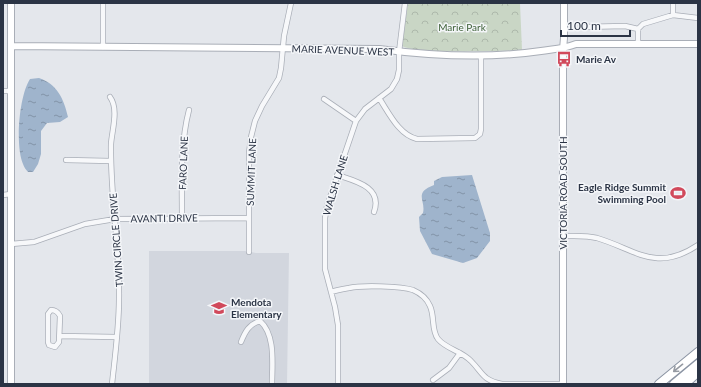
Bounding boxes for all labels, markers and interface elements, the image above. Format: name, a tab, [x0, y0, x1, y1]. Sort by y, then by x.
scale bar	[561, 12, 630, 38]
text: 100 m	[567, 18, 601, 33]
park label: Marie Park	[438, 21, 487, 33]
street label: MARIE AVENUE WEST	[292, 42, 395, 58]
bus stop icon: Marie Av	[555, 50, 573, 68]
place label: Marie Av	[576, 53, 617, 65]
street label: FARO LANE	[176, 136, 190, 190]
street label: VICTORIA ROAD SOUTH	[557, 136, 569, 250]
street label: SUMMIT LANE	[244, 138, 258, 206]
street label: WALSH LANE	[320, 153, 350, 217]
place label: Eagle Ridge Summit Swimming Pool	[578, 181, 666, 205]
sports icon: Eagle Ridge Summit Swimming Pool	[669, 184, 687, 202]
street label: TWIN CIRCLE DRIVE	[107, 192, 125, 287]
street label: AVANTI DRIVE	[130, 211, 198, 225]
place label: Mendota Elementary	[231, 296, 282, 320]
school or university icon: Mendota Elementary	[210, 299, 228, 317]
one-way arrow	[673, 364, 684, 372]

